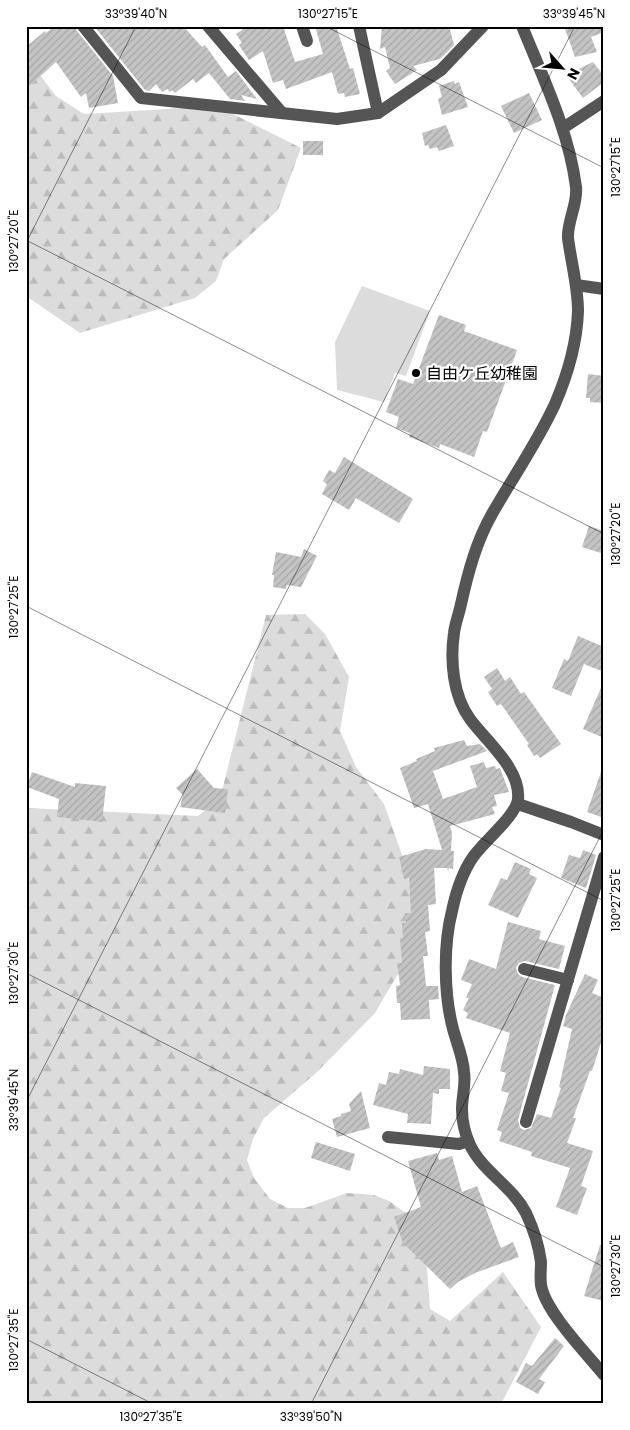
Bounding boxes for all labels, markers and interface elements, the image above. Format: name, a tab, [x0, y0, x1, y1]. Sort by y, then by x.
text: 33°39'40"N	[105, 5, 167, 22]
text: 130°27'15"E	[298, 5, 358, 22]
text: 33°39'45"N	[543, 5, 605, 22]
north arrow	[538, 42, 588, 92]
text: N	[562, 65, 585, 83]
text: 130°27'15"E	[607, 137, 624, 197]
text: 130°27'20"E	[5, 210, 22, 272]
place label: 自由ケ丘幼稚園	[426, 362, 538, 385]
marker: 自由ケ丘幼稚園	[410, 367, 422, 379]
text: 130°27'20"E	[607, 503, 624, 565]
text: 130°27'25"E	[5, 576, 22, 638]
text: 130°27'25"E	[607, 869, 624, 931]
text: 130°27'30"E	[5, 942, 22, 1005]
text: 33°39'45"N	[5, 1069, 22, 1131]
text: 130°27'30"E	[607, 1235, 624, 1298]
text: 130°27'35"E	[5, 1309, 22, 1372]
text: 130°27'35"E	[120, 1408, 183, 1425]
text: 33°39'50"N	[280, 1408, 342, 1425]

